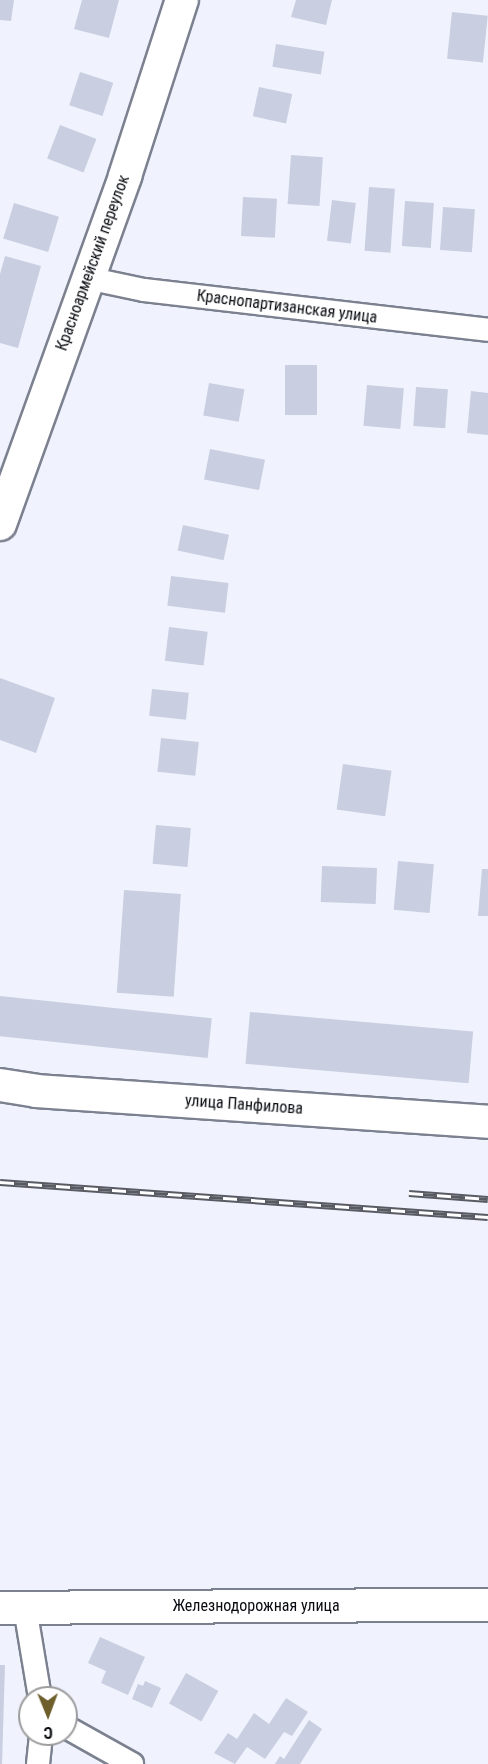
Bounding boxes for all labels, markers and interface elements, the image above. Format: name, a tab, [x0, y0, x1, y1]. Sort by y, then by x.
street label: Красноармейский переулок	[52, 172, 134, 354]
street label: Краснопартизанская улица	[196, 286, 378, 328]
street label: улица Панфилова	[184, 1091, 304, 1119]
street label: Железнодорожная улица	[172, 1596, 340, 1616]
north arrow	[18, 1686, 78, 1746]
text: С	[44, 1723, 53, 1742]

